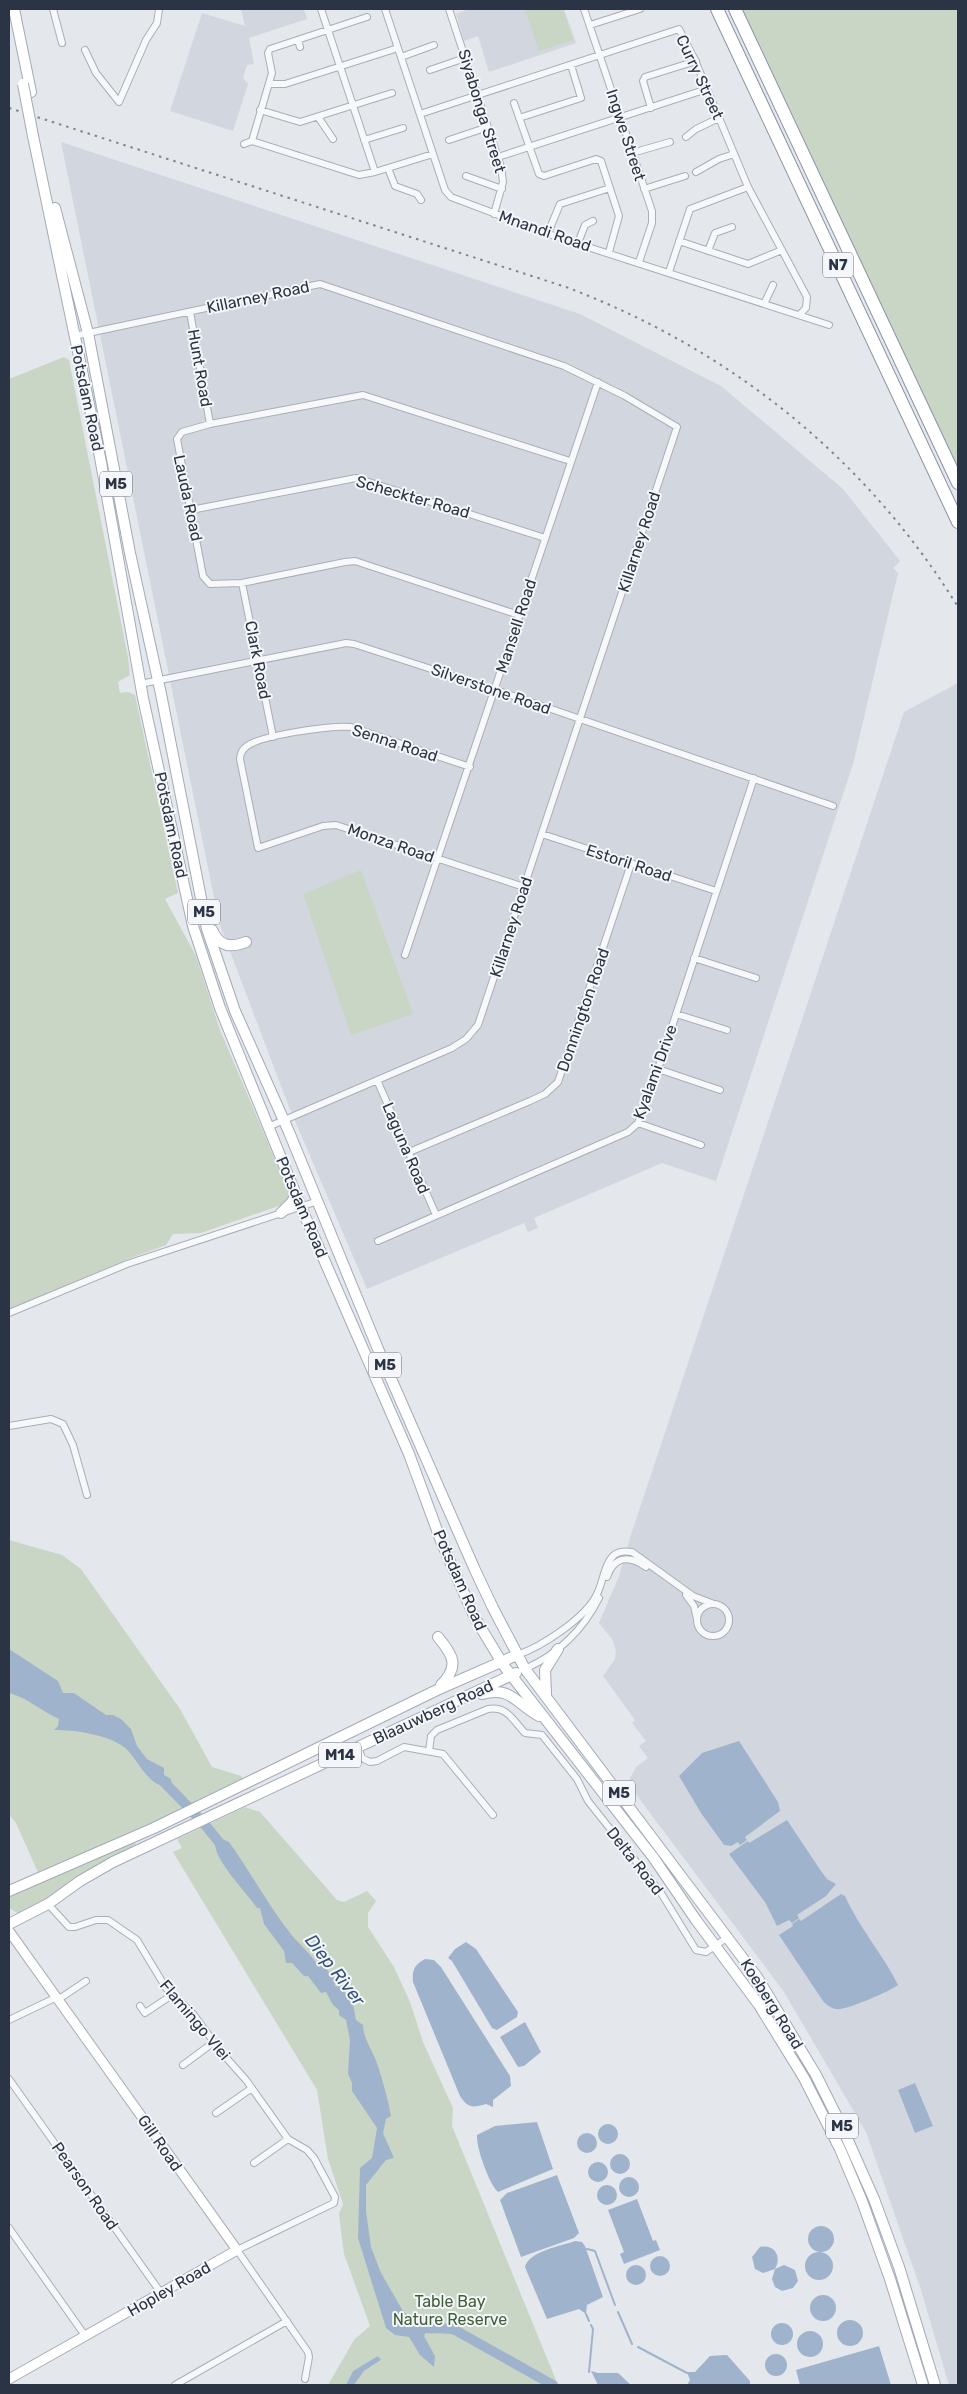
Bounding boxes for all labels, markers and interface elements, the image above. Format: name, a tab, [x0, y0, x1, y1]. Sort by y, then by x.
street label: Curry Street	[672, 32, 728, 122]
street label: Siyabonga Street	[454, 47, 510, 175]
street label: Ingwe Street	[602, 87, 650, 183]
street label: Mnandi Road	[496, 206, 594, 256]
road number: N7	[823, 252, 853, 278]
street label: Killarney Road	[205, 277, 311, 317]
street label: Hunt Road	[184, 328, 216, 408]
street label: Potsdam Road	[66, 343, 108, 453]
street label: Lauda Road	[170, 453, 206, 543]
road number: M5	[100, 472, 132, 496]
street label: Scheckter Road	[354, 472, 472, 522]
street label: Killarney Road	[614, 489, 664, 595]
street label: Mansell Road	[492, 576, 540, 676]
street label: Clark Road	[241, 619, 275, 701]
street label: Silverstone Road	[429, 660, 553, 718]
street label: Senna Road	[350, 720, 440, 766]
street label: Potsdam Road	[150, 770, 192, 880]
street label: Monza Road	[345, 819, 437, 867]
street label: Estoril Road	[584, 840, 674, 886]
street label: Killarney Road	[486, 874, 536, 980]
road number: M5	[188, 900, 220, 924]
street label: Donnington Road	[553, 946, 613, 1074]
street label: Kyalami Drive	[629, 1022, 681, 1122]
street label: Laguna Road	[378, 1099, 434, 1197]
street label: Potsdam Road	[272, 1154, 332, 1260]
road number: M5	[369, 1352, 401, 1378]
street label: Potsdam Road	[429, 1527, 491, 1633]
street label: Blaauwberg Road	[370, 1676, 496, 1748]
road number: M14	[319, 1742, 361, 1768]
road number: M5	[603, 1780, 635, 1806]
street label: Delta Road	[603, 1823, 667, 1899]
water label: Diep River	[300, 1930, 370, 2011]
street label: Koeberg Road	[737, 1955, 807, 2053]
street label: Flamingo Vlei	[156, 1976, 234, 2064]
street label: Gill Road	[134, 2111, 186, 2175]
road number: M5	[826, 2114, 858, 2138]
street label: Pearson Road	[48, 2138, 122, 2234]
street label: Hopley Road	[124, 2258, 214, 2320]
park label: Table Bay Nature Reserve	[393, 2292, 507, 2329]

